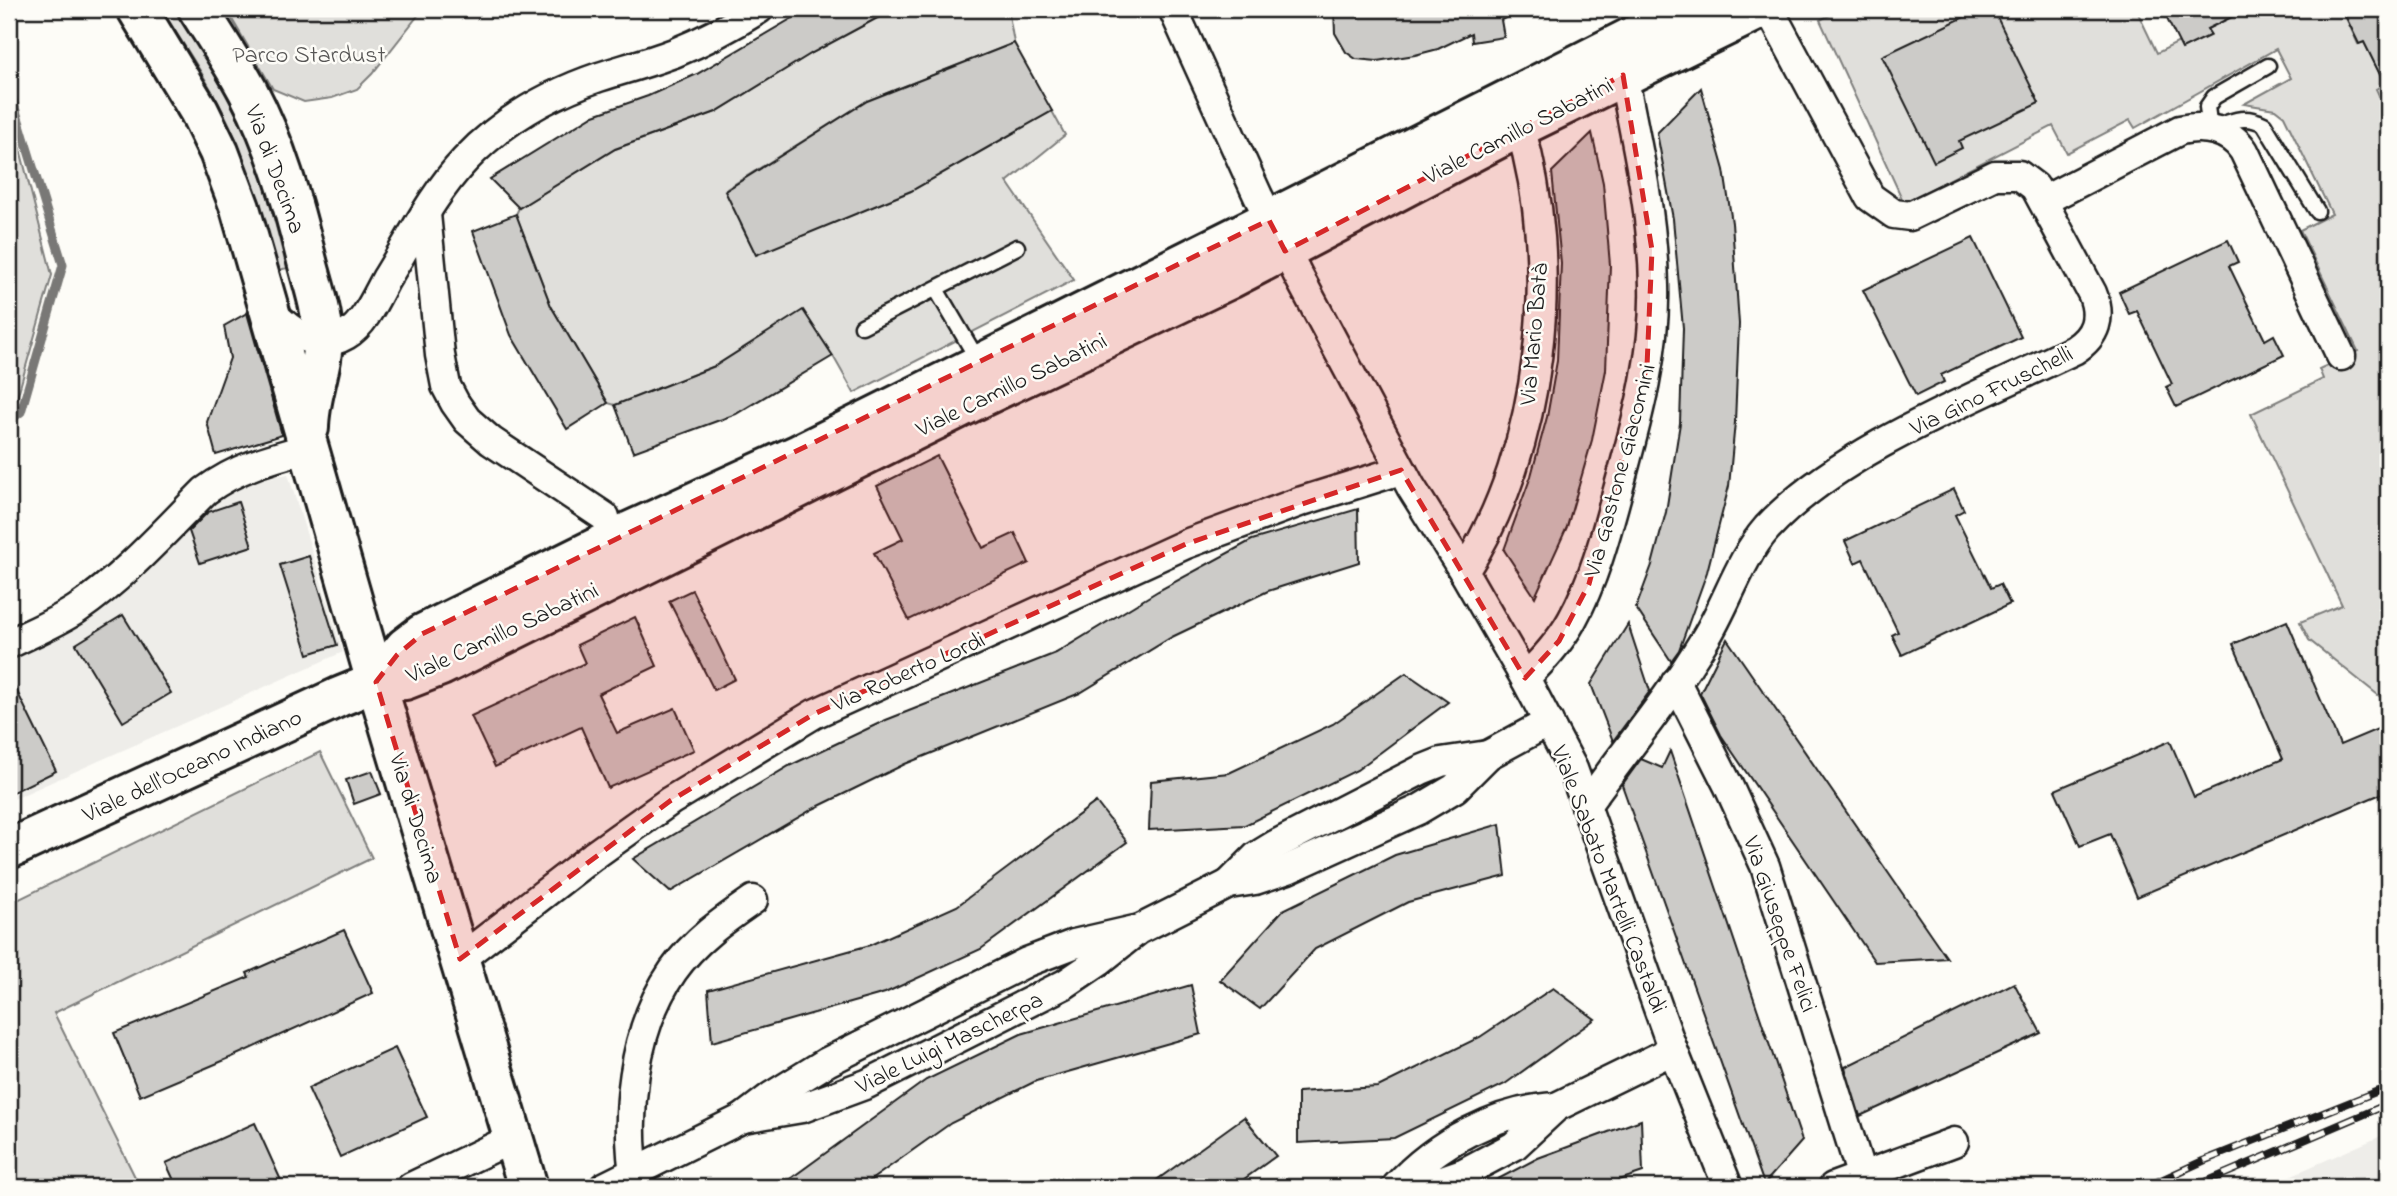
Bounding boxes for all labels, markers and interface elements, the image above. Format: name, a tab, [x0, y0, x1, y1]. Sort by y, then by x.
park label: Parco Stardust	[232, 39, 386, 74]
street label: Viale Camillo Sabatini	[1417, 69, 1620, 196]
street label: Via di Decima	[234, 100, 313, 239]
street label: Via Mario Batà	[1512, 262, 1559, 408]
street label: Viale Camillo Sabatini	[910, 325, 1114, 448]
street label: Via Gino Fruschelli	[1904, 338, 2080, 447]
street label: Via Gastone Giacomini	[1576, 360, 1667, 582]
street label: Viale Camillo Sabatini	[400, 574, 605, 695]
street label: Via Roberto Lordi	[826, 624, 991, 723]
street label: Viale dell'Oceano Indiano	[77, 701, 308, 834]
street label: Viale Sabato Martelli Castaldi	[1540, 740, 1675, 1019]
street label: Via di Decima	[378, 748, 451, 888]
street label: Via Giuseppe Felici	[1732, 831, 1825, 1018]
street label: Viale Luigi Mascherpa	[850, 984, 1050, 1105]

